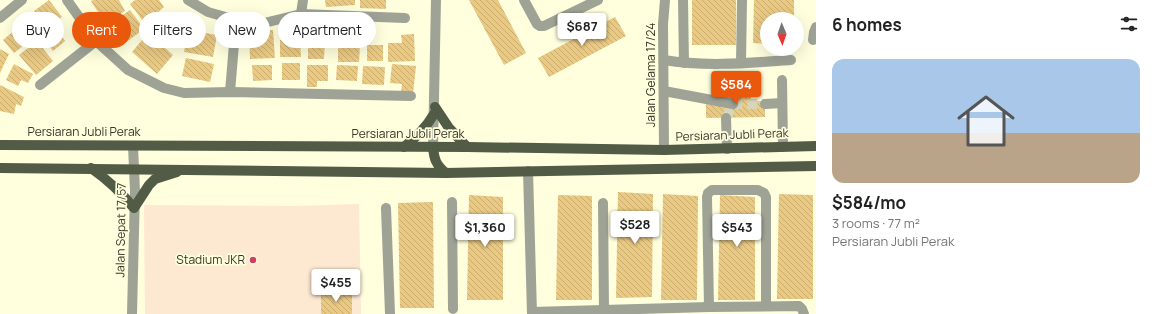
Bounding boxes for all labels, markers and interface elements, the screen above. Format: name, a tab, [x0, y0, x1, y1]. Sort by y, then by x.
chip: Buy	[12, 12, 64, 48]
chip: Rent	[72, 12, 131, 48]
chip: Filters	[139, 12, 206, 48]
chip: New	[214, 12, 270, 48]
chip: Apartment	[278, 12, 376, 48]
north arrow	[760, 12, 804, 56]
map controls	[760, 12, 804, 56]
pin: $687	[558, 13, 606, 47]
text: 6 homes	[832, 13, 902, 36]
icon: filters	[1118, 13, 1140, 35]
text: $687	[566, 17, 598, 35]
street label: Jalan Gelama 17/24	[642, 23, 659, 127]
pin: $584	[712, 71, 760, 105]
text: $584	[720, 75, 752, 93]
icon: home	[950, 85, 1022, 157]
street label: Persiaran Jubli Perak	[27, 123, 142, 140]
street label: Persiaran Jubli Perak	[675, 124, 790, 145]
street label: Persiaran Jubli Perak	[351, 125, 466, 142]
street label: Jalan Sepat 17/57	[111, 182, 130, 278]
text: $584/mo	[832, 191, 906, 214]
pin: $528	[611, 211, 659, 245]
pin: $1,360	[452, 214, 518, 248]
pin: $543	[713, 214, 761, 248]
text: 3 rooms · 77 m²	[832, 214, 920, 232]
text: $528	[619, 215, 651, 233]
text: $1,360	[464, 218, 506, 236]
text: $543	[721, 218, 753, 236]
text: Persiaran Jubli Perak	[832, 232, 955, 250]
place label: Stadium JKR	[176, 251, 245, 268]
marker: Stadium JKR	[248, 255, 258, 265]
pin: $455	[312, 269, 360, 303]
text: $455	[320, 273, 352, 291]

